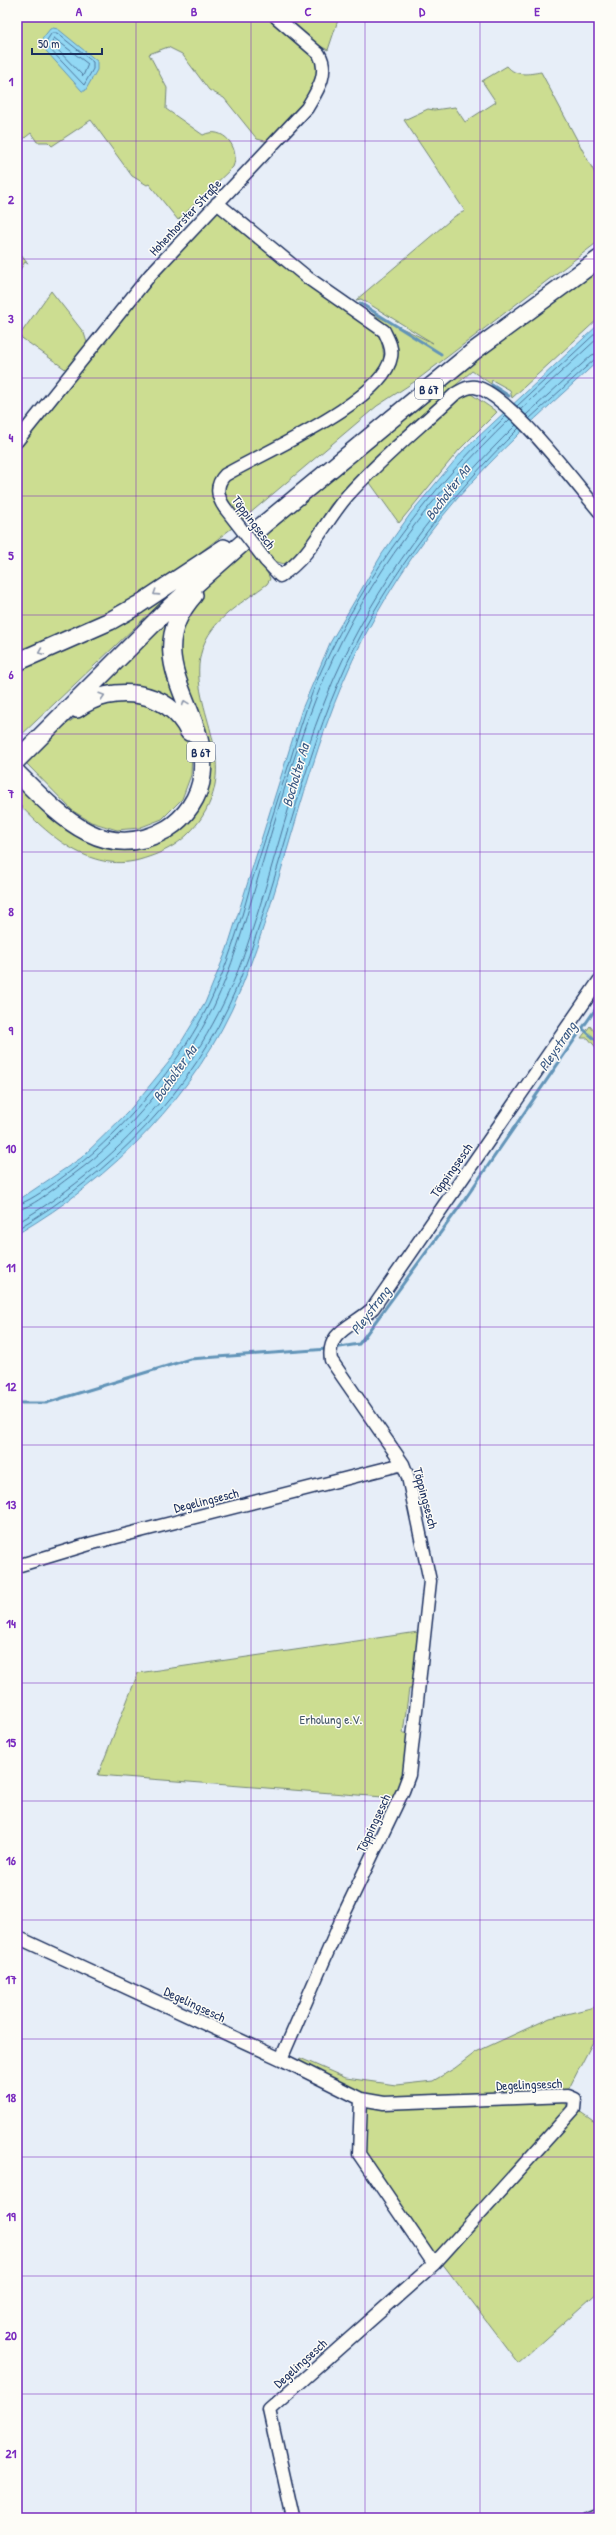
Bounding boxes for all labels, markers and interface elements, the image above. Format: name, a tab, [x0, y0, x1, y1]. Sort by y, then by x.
text: A	[76, 2, 83, 20]
text: B	[191, 2, 198, 20]
text: C	[304, 2, 312, 20]
text: D	[419, 2, 426, 20]
text: E	[534, 2, 540, 20]
scale bar	[32, 30, 102, 56]
text: 50 m	[38, 35, 59, 52]
text: 1	[9, 72, 14, 90]
street label: Hohenhorster Straße	[145, 175, 225, 259]
text: 2	[8, 190, 15, 208]
text: 3	[8, 309, 14, 327]
road number: B 67	[415, 379, 443, 399]
text: 4	[9, 428, 14, 446]
water label: Bocholter Aa	[420, 459, 475, 524]
street label: Töppingsesch	[228, 492, 280, 553]
text: 5	[8, 546, 14, 564]
one-way arrow	[154, 588, 161, 595]
one-way arrow	[37, 647, 44, 655]
text: 6	[8, 665, 14, 683]
one-way arrow	[98, 692, 105, 701]
one-way arrow	[182, 699, 190, 706]
water label: Bocholter Aa	[277, 740, 313, 809]
road number: B 67	[187, 742, 215, 762]
text: 7	[7, 784, 15, 802]
text: 8	[8, 902, 14, 920]
water label: Pleystrang	[534, 1017, 582, 1075]
text: 9	[9, 1021, 14, 1039]
water label: Bocholter Aa	[148, 1040, 201, 1105]
text: 10	[6, 1139, 16, 1157]
street label: Töppingsesch	[426, 1139, 477, 1201]
text: 11	[6, 1258, 16, 1276]
water label: Pleystrang	[346, 1281, 396, 1339]
text: 12	[6, 1377, 17, 1395]
street label: Töppingsesch	[409, 1465, 443, 1531]
street label: Degelingsesch	[172, 1483, 241, 1517]
text: 13	[6, 1495, 16, 1513]
text: 14	[6, 1614, 16, 1632]
park label: Erholung e.V.	[300, 1710, 363, 1728]
text: 15	[6, 1733, 17, 1751]
street label: Töppingsesch	[352, 1790, 395, 1855]
text: 16	[6, 1851, 17, 1869]
text: 17	[5, 1970, 17, 1988]
street label: Degelingsesch	[161, 1982, 229, 2026]
street label: Degelingsesch	[496, 2074, 563, 2094]
text: 18	[6, 2088, 17, 2106]
text: 19	[6, 2207, 16, 2225]
text: 20	[5, 2326, 17, 2344]
street label: Degelingsesch	[269, 2334, 331, 2392]
text: 21	[6, 2444, 17, 2462]

